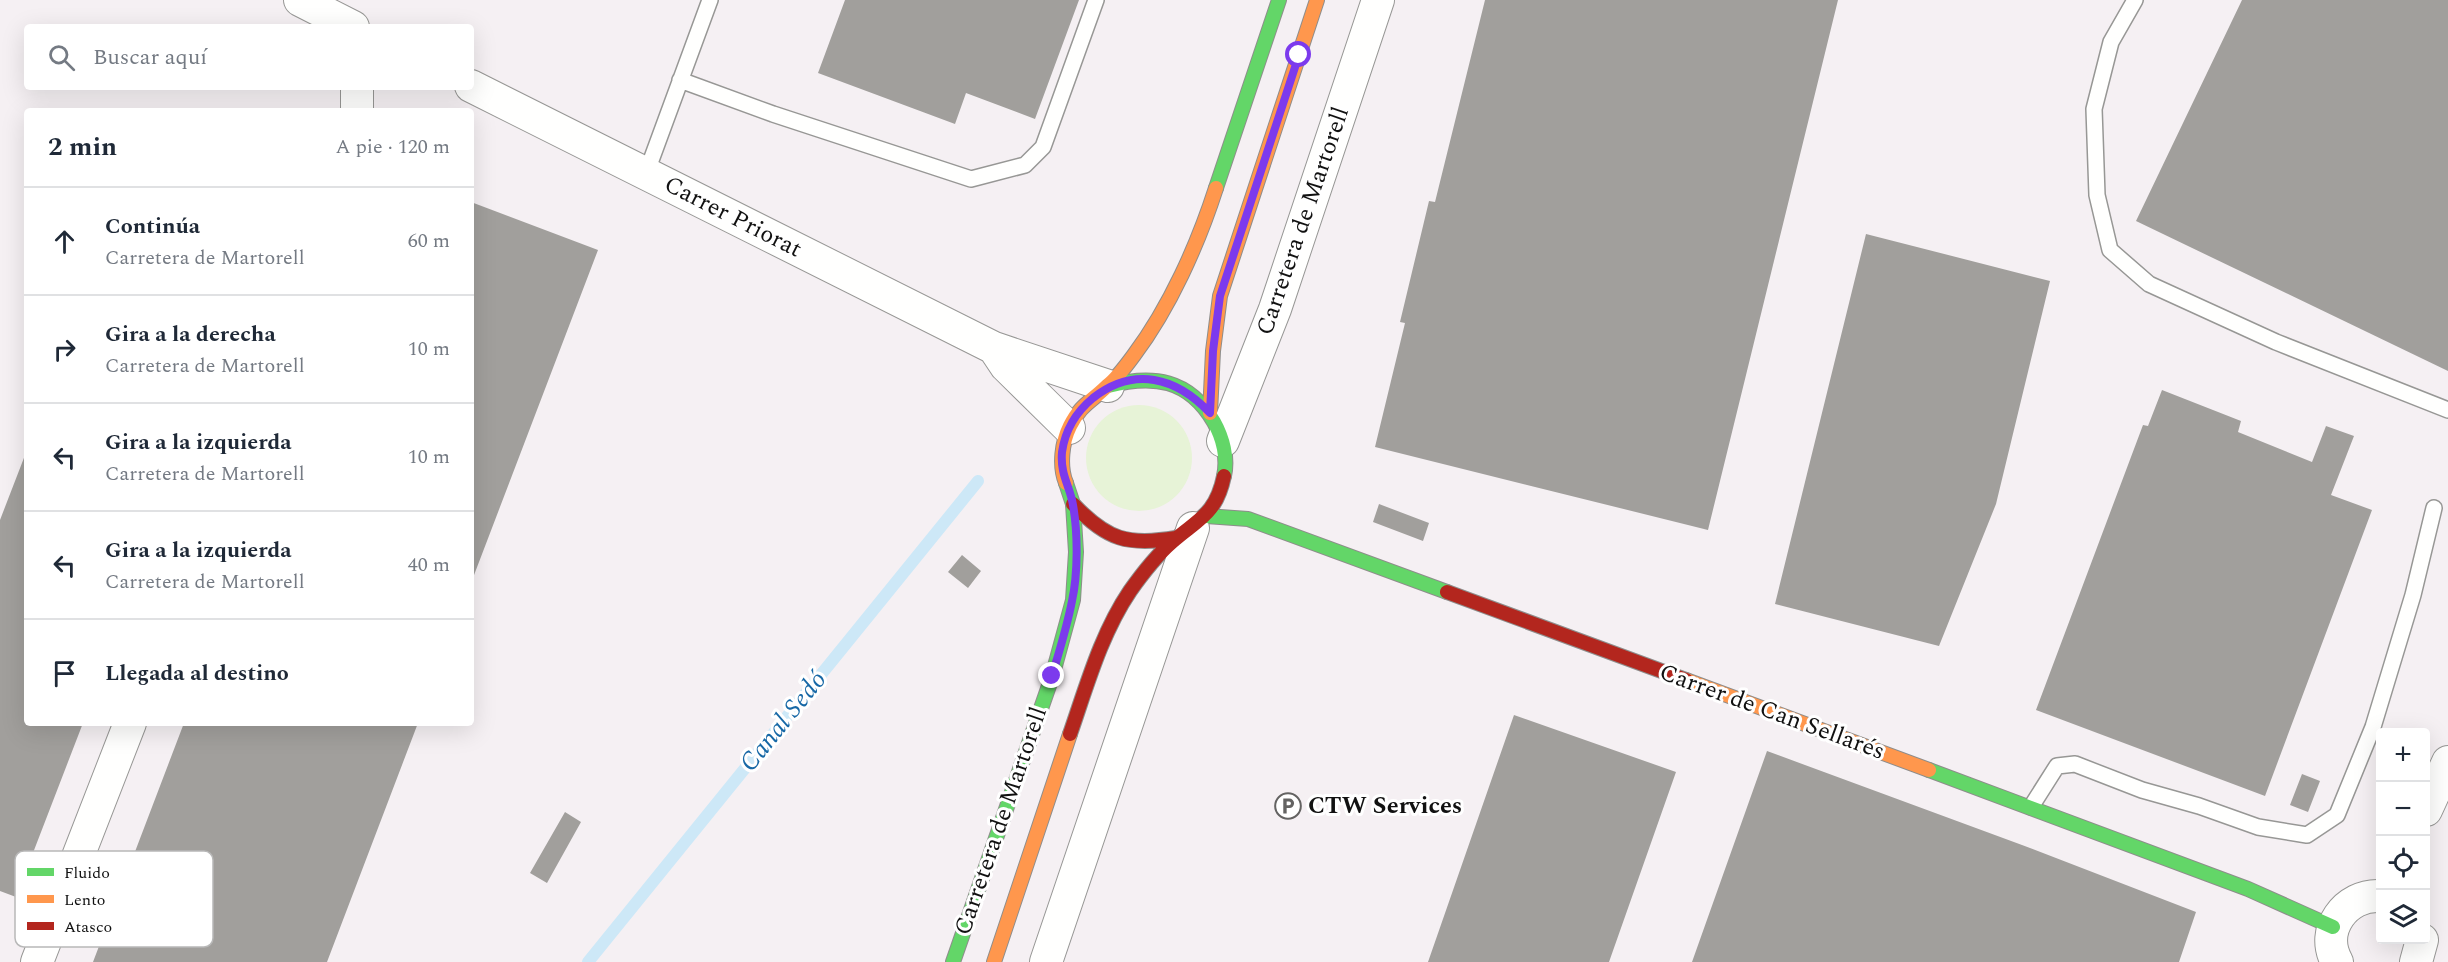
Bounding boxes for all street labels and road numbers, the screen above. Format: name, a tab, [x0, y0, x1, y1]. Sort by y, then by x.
street label: Carretera de Martorell	[1247, 102, 1359, 340]
street label: Carrer Priorat	[658, 167, 808, 267]
street label: Carrer de Can Sellarés	[1654, 654, 1890, 770]
street label: Carretera de Martorell	[945, 702, 1057, 940]

